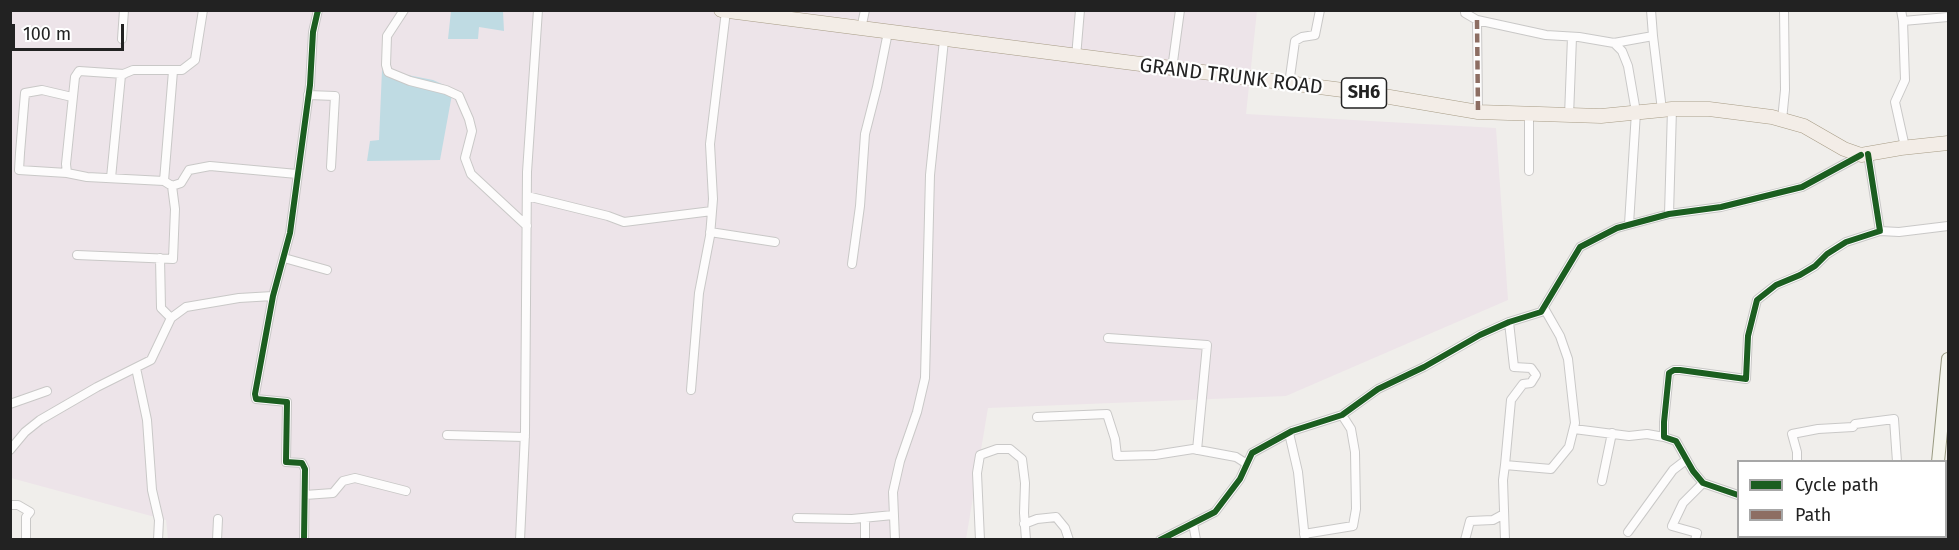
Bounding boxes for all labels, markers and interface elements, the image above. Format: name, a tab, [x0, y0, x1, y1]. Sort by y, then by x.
scale bar	[15, 12, 128, 50]
text: 100 m	[23, 23, 71, 45]
street label: GRAND TRUNK ROAD	[1138, 54, 1324, 100]
road number: SH6	[1342, 78, 1386, 108]
legend	[1737, 460, 1947, 538]
text: Cycle path	[1795, 474, 1879, 496]
text: Path	[1795, 504, 1831, 526]

